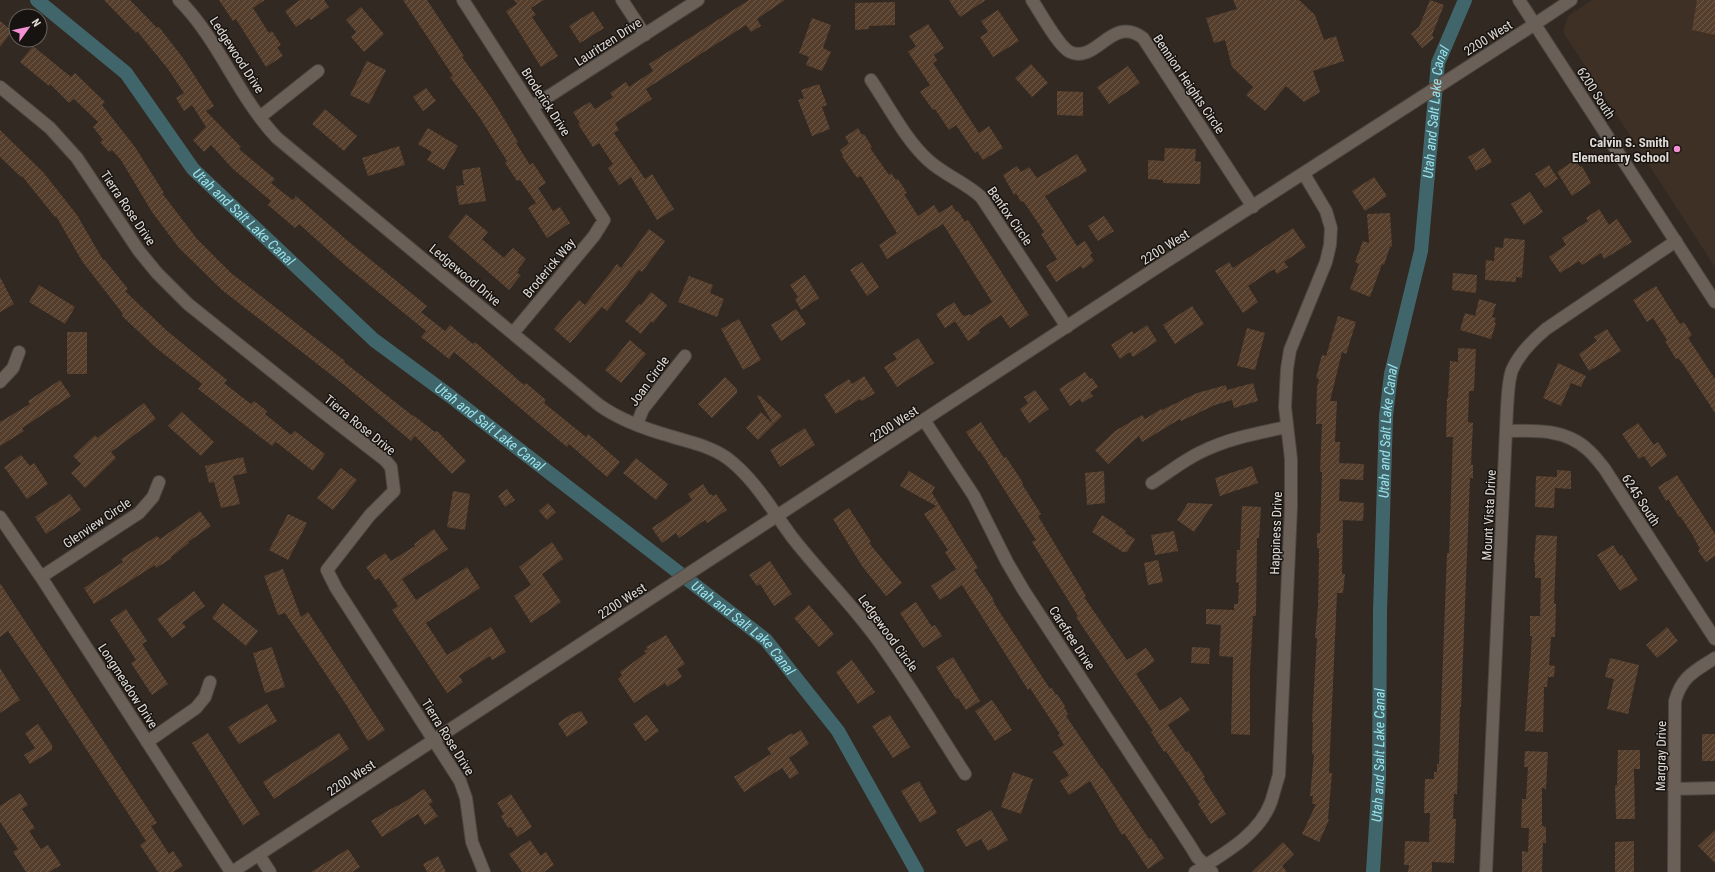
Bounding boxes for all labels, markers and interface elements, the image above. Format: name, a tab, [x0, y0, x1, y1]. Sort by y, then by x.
north arrow	[8, 8, 48, 48]
street label: Ledgewood Drive	[207, 14, 267, 96]
street label: Lauritzen Drive	[572, 15, 644, 69]
text: N	[29, 16, 43, 29]
street label: 2200 West	[1461, 17, 1515, 59]
street label: Bennion Heights Circle	[1150, 32, 1228, 136]
water label: Utah and Salt Lake Canal	[1420, 43, 1453, 179]
street label: 6200 South	[1574, 64, 1618, 122]
street label: Broderick Drive	[519, 65, 573, 139]
place label: Calvin S. Smith Elementary School	[1572, 135, 1669, 165]
marker: Calvin S. Smith Elementary School	[1672, 144, 1682, 154]
water label: Utah and Salt Lake Canal	[190, 165, 299, 269]
street label: Tierra Rose Drive	[97, 168, 159, 248]
street label: Benfox Circle	[984, 184, 1036, 248]
street label: 2200 West	[1138, 226, 1192, 268]
street label: Broderick Way	[520, 235, 579, 301]
street label: Ledgewood Drive	[426, 241, 504, 309]
street label: Joan Circle	[626, 353, 672, 409]
water label: Utah and Salt Lake Canal	[1375, 362, 1401, 498]
water label: Utah and Salt Lake Canal	[432, 380, 548, 475]
street label: Tierra Rose Drive	[321, 392, 399, 458]
street label: 2200 West	[867, 403, 921, 445]
street label: Mount Vista Drive	[1479, 469, 1499, 561]
street label: 6245 South	[1619, 471, 1663, 529]
street label: Happiness Drive	[1267, 491, 1285, 575]
street label: Glenview Circle	[60, 495, 134, 551]
water label: Utah and Salt Lake Canal	[688, 578, 799, 679]
street label: 2200 West	[595, 580, 649, 622]
street label: Ledgewood Circle	[855, 592, 921, 674]
street label: Carefree Drive	[1046, 603, 1098, 673]
street label: Longmeadow Drive	[95, 641, 161, 731]
water label: Utah and Salt Lake Canal	[1368, 687, 1388, 823]
street label: Tierra Rose Drive	[419, 696, 477, 778]
street label: Margray Drive	[1653, 721, 1669, 791]
street label: 2200 West	[324, 757, 378, 799]

